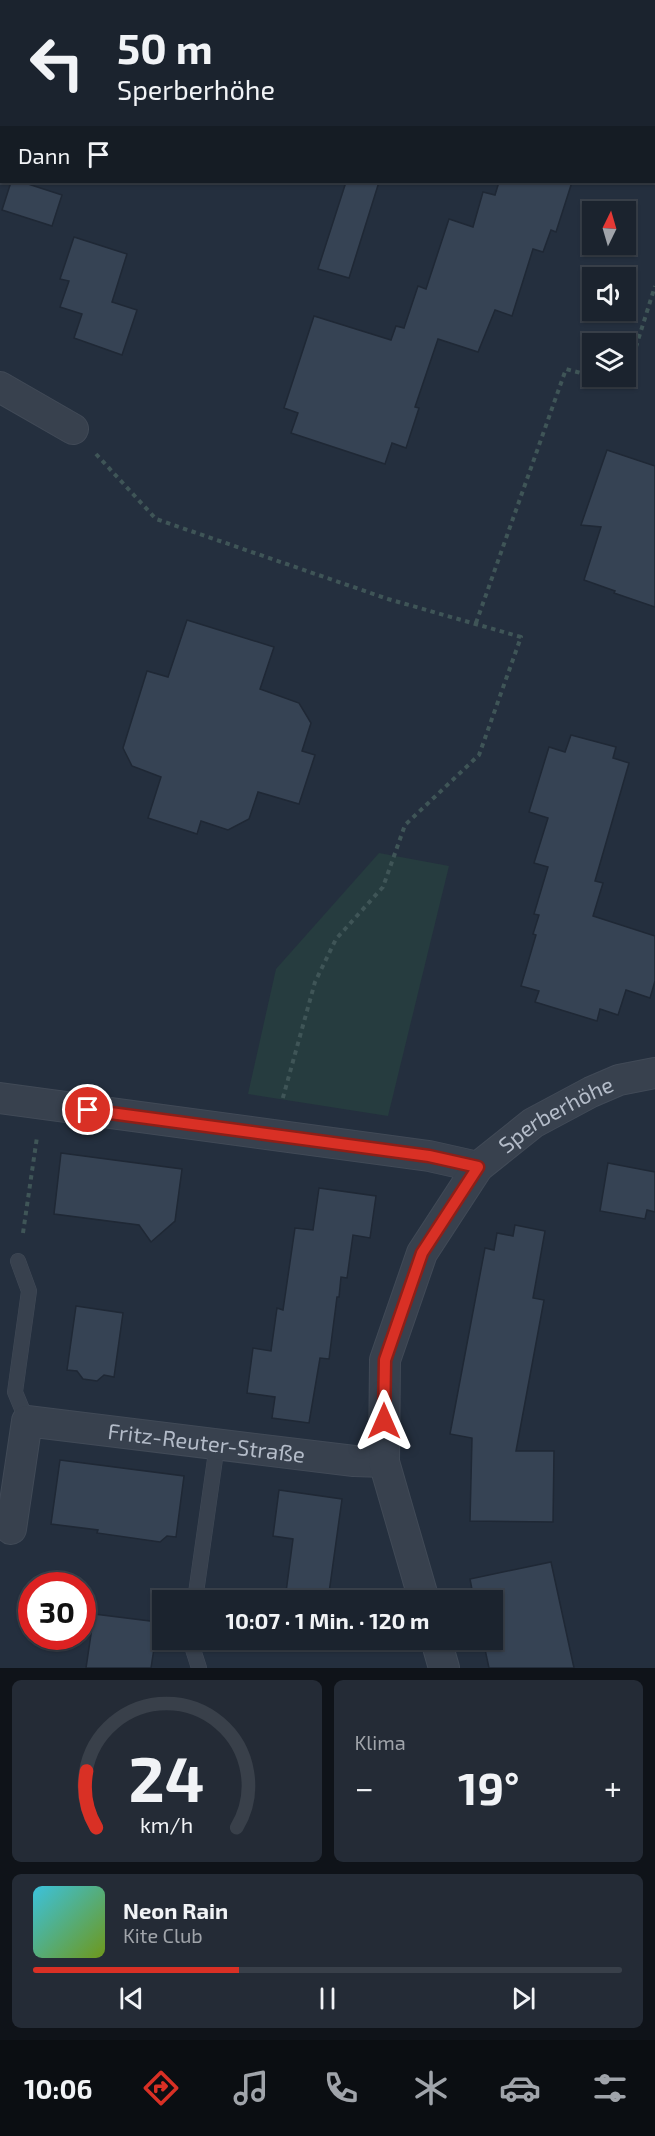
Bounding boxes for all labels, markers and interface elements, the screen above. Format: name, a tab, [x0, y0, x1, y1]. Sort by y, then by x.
text: 50 m	[117, 22, 213, 72]
icon: left	[18, 24, 96, 102]
text: Sperberhöhe	[117, 73, 275, 105]
icon: arrive	[82, 138, 115, 171]
text: Dann	[18, 142, 70, 168]
north arrow	[582, 201, 636, 255]
map controls	[582, 201, 636, 387]
button: sound	[582, 267, 636, 321]
button: layers	[582, 333, 636, 387]
street label: Sperberhöhe	[493, 1070, 617, 1158]
pin	[62, 1084, 113, 1135]
icon: arrive	[71, 1093, 104, 1126]
position arrow	[352, 1389, 416, 1453]
street label: Fritz-Reuter-Straße	[106, 1417, 307, 1467]
speed limit sign: 30	[18, 1572, 96, 1650]
text: 10:07 · 1 Min. · 120 m	[226, 1607, 429, 1633]
text: Klima	[355, 1730, 406, 1754]
text: 24	[129, 1740, 205, 1815]
text: 19°	[458, 1760, 520, 1814]
text: −	[355, 1767, 374, 1807]
text: +	[604, 1767, 622, 1807]
text: km/h	[140, 1812, 193, 1837]
text: Neon Rain	[123, 1897, 228, 1923]
text: Kite Club	[123, 1923, 203, 1947]
icon: previous	[115, 1982, 148, 2015]
icon: pause	[311, 1982, 344, 2015]
icon: next	[507, 1982, 540, 2015]
icon: directions	[140, 2067, 182, 2109]
icon: music	[230, 2067, 272, 2109]
icon: phone	[320, 2067, 362, 2109]
icon: climate	[410, 2067, 452, 2109]
icon: car	[499, 2067, 541, 2109]
icon: filters	[589, 2067, 631, 2109]
text: 10:06	[24, 2072, 92, 2104]

